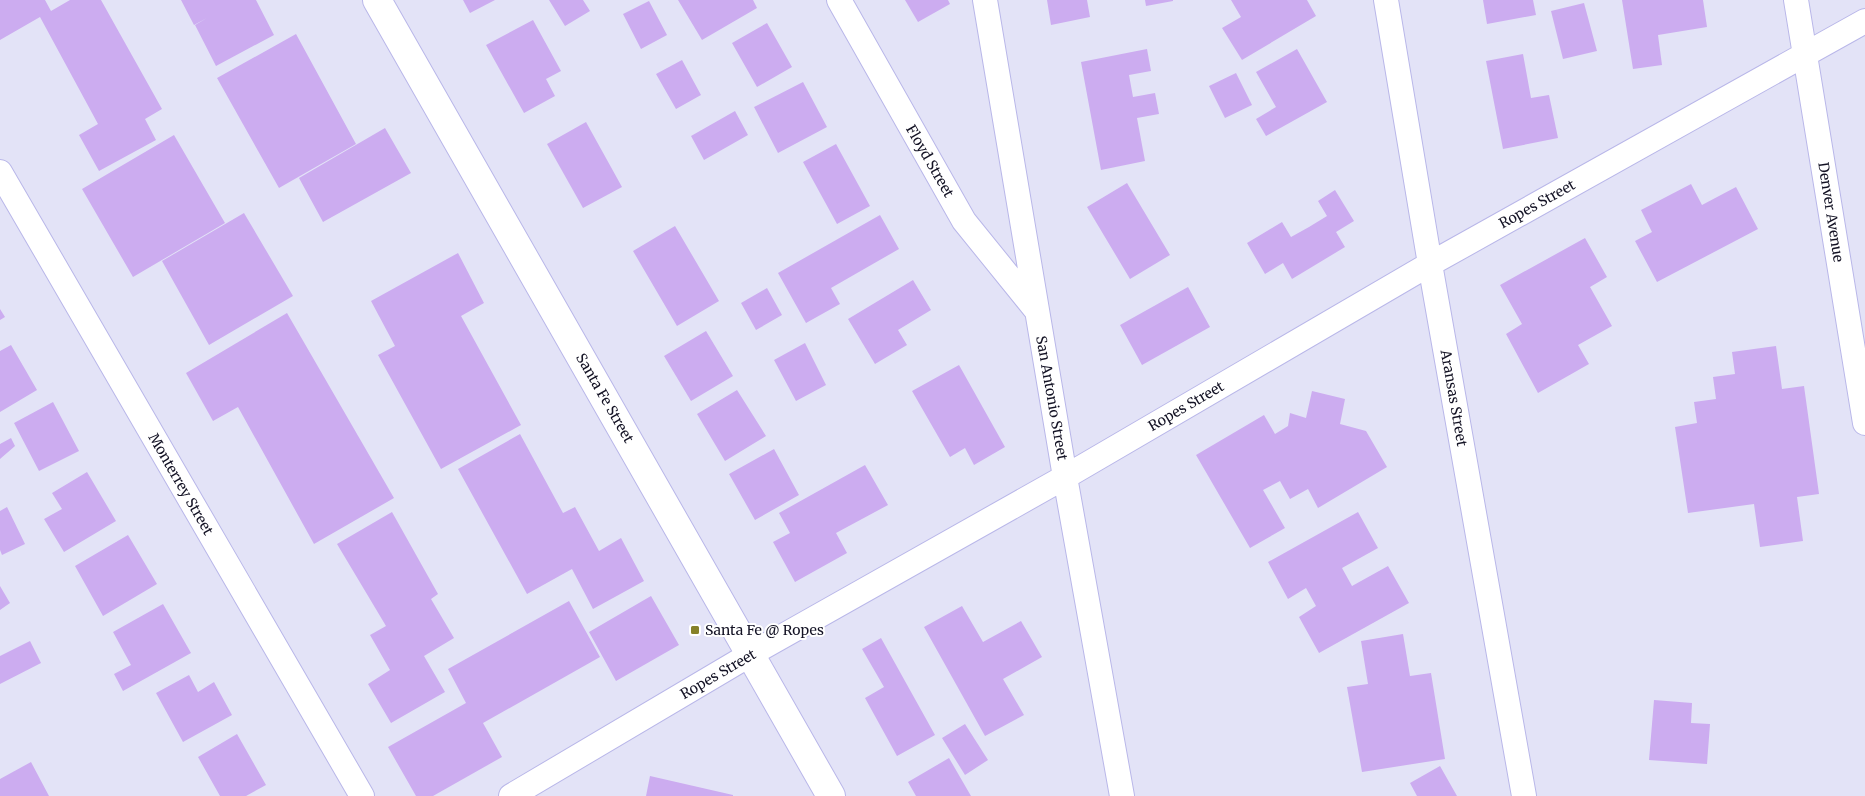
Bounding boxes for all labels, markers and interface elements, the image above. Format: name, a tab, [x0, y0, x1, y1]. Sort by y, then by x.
street label: Floyd Street	[902, 122, 958, 201]
street label: Denver Avenue	[1814, 161, 1848, 263]
street label: Ropes Street	[1496, 175, 1579, 232]
street label: San Antonio Street	[1032, 334, 1072, 462]
street label: Aransas Street	[1436, 347, 1471, 448]
street label: Santa Fe Street	[572, 350, 638, 446]
street label: Ropes Street	[1145, 377, 1228, 435]
street label: Monterrey Street	[145, 430, 218, 539]
place label: Santa Fe @ Ropes	[705, 621, 824, 639]
marker: Santa Fe @ Ropes	[689, 624, 701, 636]
street label: Ropes Street	[677, 645, 760, 703]

